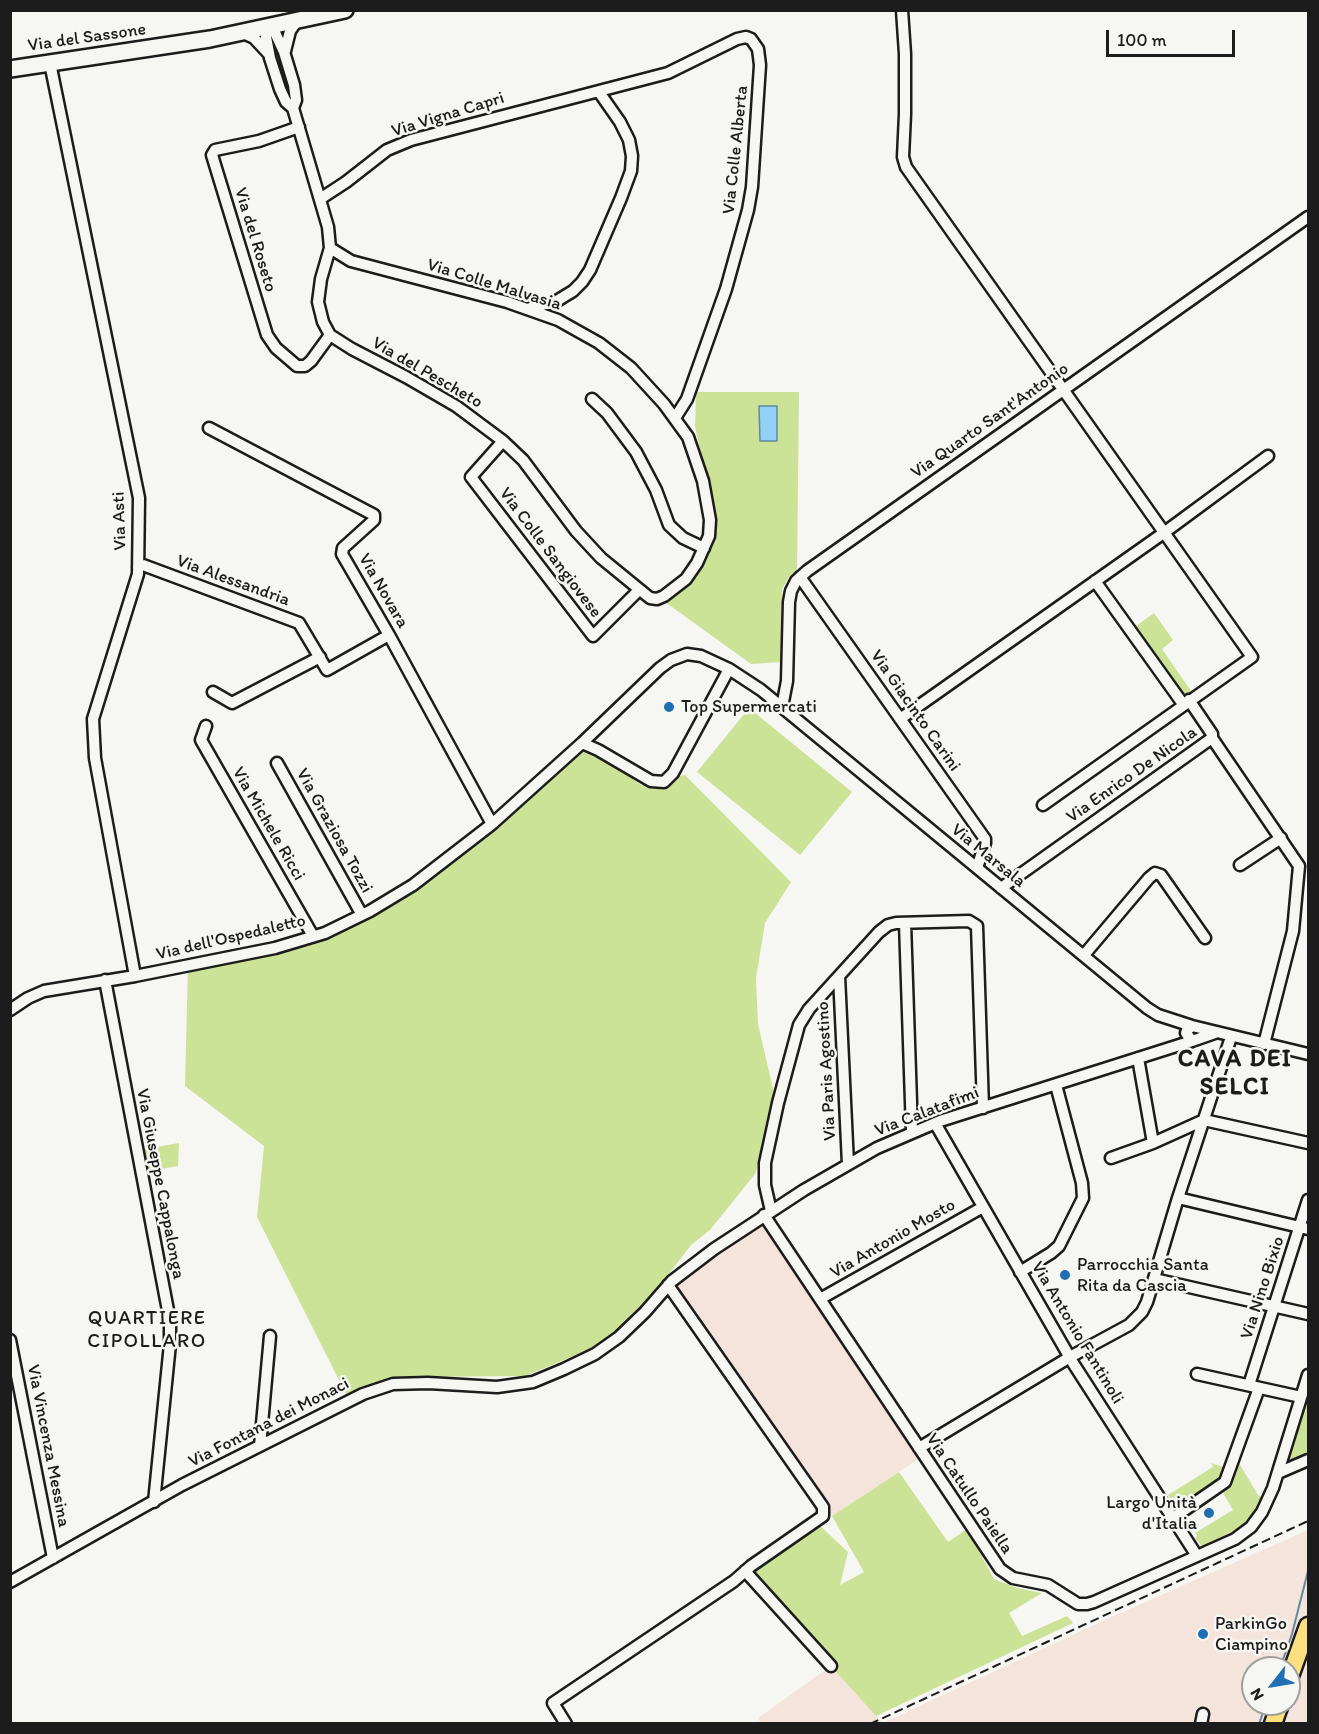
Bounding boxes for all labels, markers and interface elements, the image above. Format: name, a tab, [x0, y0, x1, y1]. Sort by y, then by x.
scale bar	[1109, 18, 1238, 56]
street label: Via del Sassone	[26, 19, 148, 57]
text: 100 m	[1117, 29, 1167, 51]
street label: Via Colle Alberta	[719, 85, 753, 215]
street label: Via Vigna Capri	[389, 88, 507, 142]
street label: Via del Roseto	[229, 185, 281, 295]
street label: Via Colle Malvasia	[424, 254, 564, 316]
street label: Via del Pescheto	[368, 333, 486, 413]
street label: Via Quarto Sant'Antonio	[907, 358, 1073, 484]
street label: Via Colle Sangiovese	[494, 484, 606, 622]
street label: Via Asti	[108, 491, 132, 551]
street label: Via Alessandria	[173, 550, 293, 612]
street label: Via Novara	[353, 550, 413, 632]
street label: Via Giacinto Carini	[865, 646, 965, 776]
place label: Top Supermercati	[681, 696, 817, 718]
marker: Top Supermercati	[662, 700, 676, 714]
street label: Via Enrico De Nicola	[1063, 722, 1201, 828]
street label: Via Michele Ricci	[227, 763, 309, 885]
street label: Via Graziosa Tozzi	[291, 765, 377, 897]
street label: Via Marsala	[946, 819, 1030, 893]
street label: Via dell'Ospedaletto	[154, 910, 308, 966]
street label: Via Paris Agostino	[813, 1001, 841, 1141]
district label: CAVA DEI SELCI	[1178, 1046, 1292, 1102]
street label: Via Calatafimi	[872, 1082, 982, 1142]
street label: Via Giuseppe Cappalonga	[131, 1087, 189, 1281]
street label: Via Antonio Mosto	[827, 1194, 959, 1284]
street label: Via Nino Bixio	[1236, 1234, 1290, 1342]
place label: Parrocchia Santa Rita da Cascia	[1077, 1254, 1208, 1296]
street label: Via Antonio Fantinoli	[1026, 1258, 1128, 1408]
marker: Parrocchia Santa Rita da Cascia	[1058, 1268, 1072, 1282]
district label: QUARTIERE CIPOLLARO	[87, 1307, 207, 1354]
street label: Via Vincenza Messina	[22, 1363, 74, 1529]
street label: Via Fontana dei Monaci	[185, 1373, 353, 1473]
street label: Via Catullo Paiella	[921, 1430, 1017, 1558]
place label: Largo Unità d'Italia	[1106, 1492, 1197, 1534]
marker: Largo Unità d'Italia	[1202, 1506, 1216, 1520]
place label: ParkinGo Ciampino	[1215, 1613, 1288, 1656]
marker: ParkinGo Ciampino	[1196, 1627, 1210, 1641]
north arrow	[1241, 1656, 1301, 1716]
text: N	[1246, 1685, 1268, 1704]

